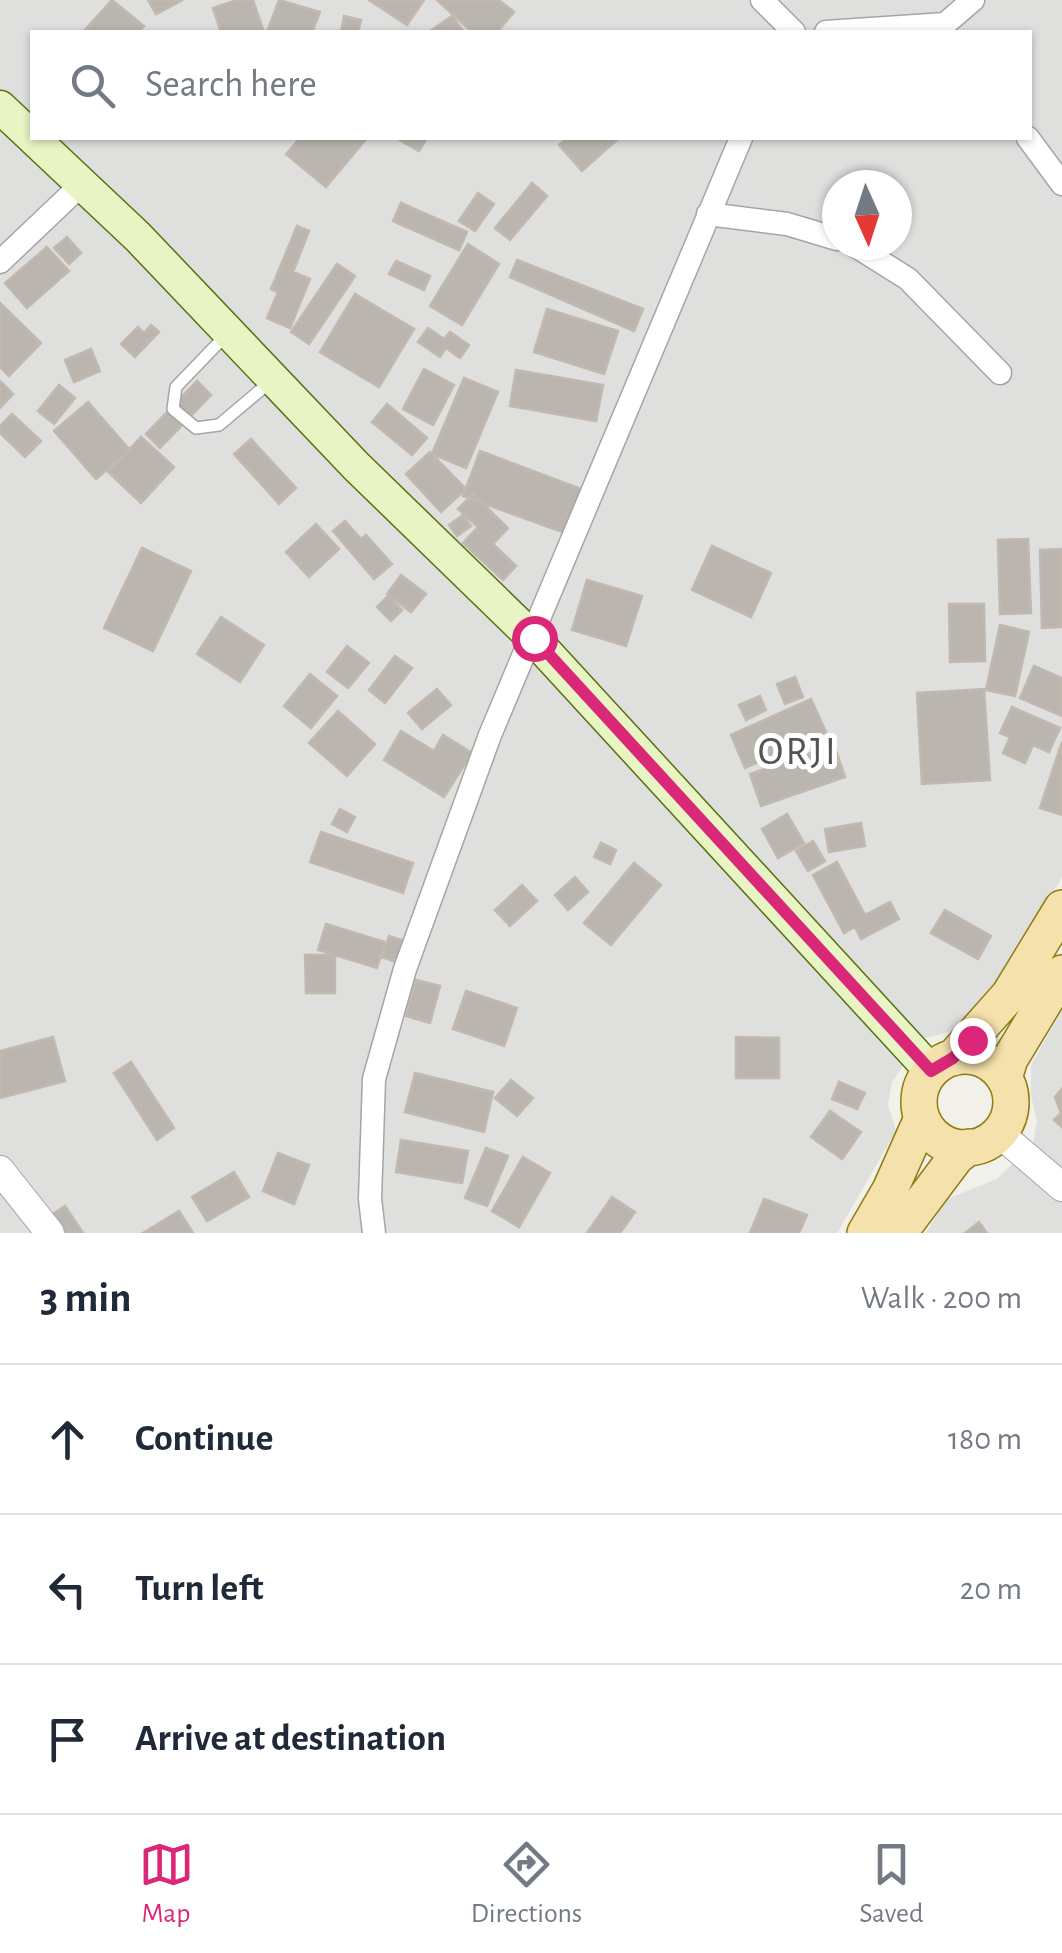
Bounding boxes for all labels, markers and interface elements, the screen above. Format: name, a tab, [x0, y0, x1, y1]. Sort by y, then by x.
search box	[30, 30, 1032, 140]
icon: search	[65, 58, 120, 113]
text: Search here	[145, 66, 317, 104]
north arrow	[822, 170, 912, 260]
route start	[512, 616, 558, 662]
district label: ORJI	[758, 732, 838, 772]
route end	[950, 1018, 996, 1064]
text: 3 min	[40, 1277, 132, 1319]
text: Walk · 200 m	[861, 1282, 1022, 1314]
icon: ahead	[40, 1412, 95, 1467]
text: Continue	[135, 1420, 273, 1458]
text: 180 m	[948, 1423, 1022, 1455]
icon: left	[40, 1562, 95, 1617]
text: Turn left	[135, 1570, 263, 1608]
text: 20 m	[960, 1573, 1022, 1605]
icon: arrive	[40, 1712, 95, 1767]
text: Arrive at destination	[135, 1720, 446, 1758]
tab: Map	[139, 1837, 194, 1931]
tab: Directions	[471, 1837, 582, 1931]
tab: Saved	[859, 1837, 923, 1931]

